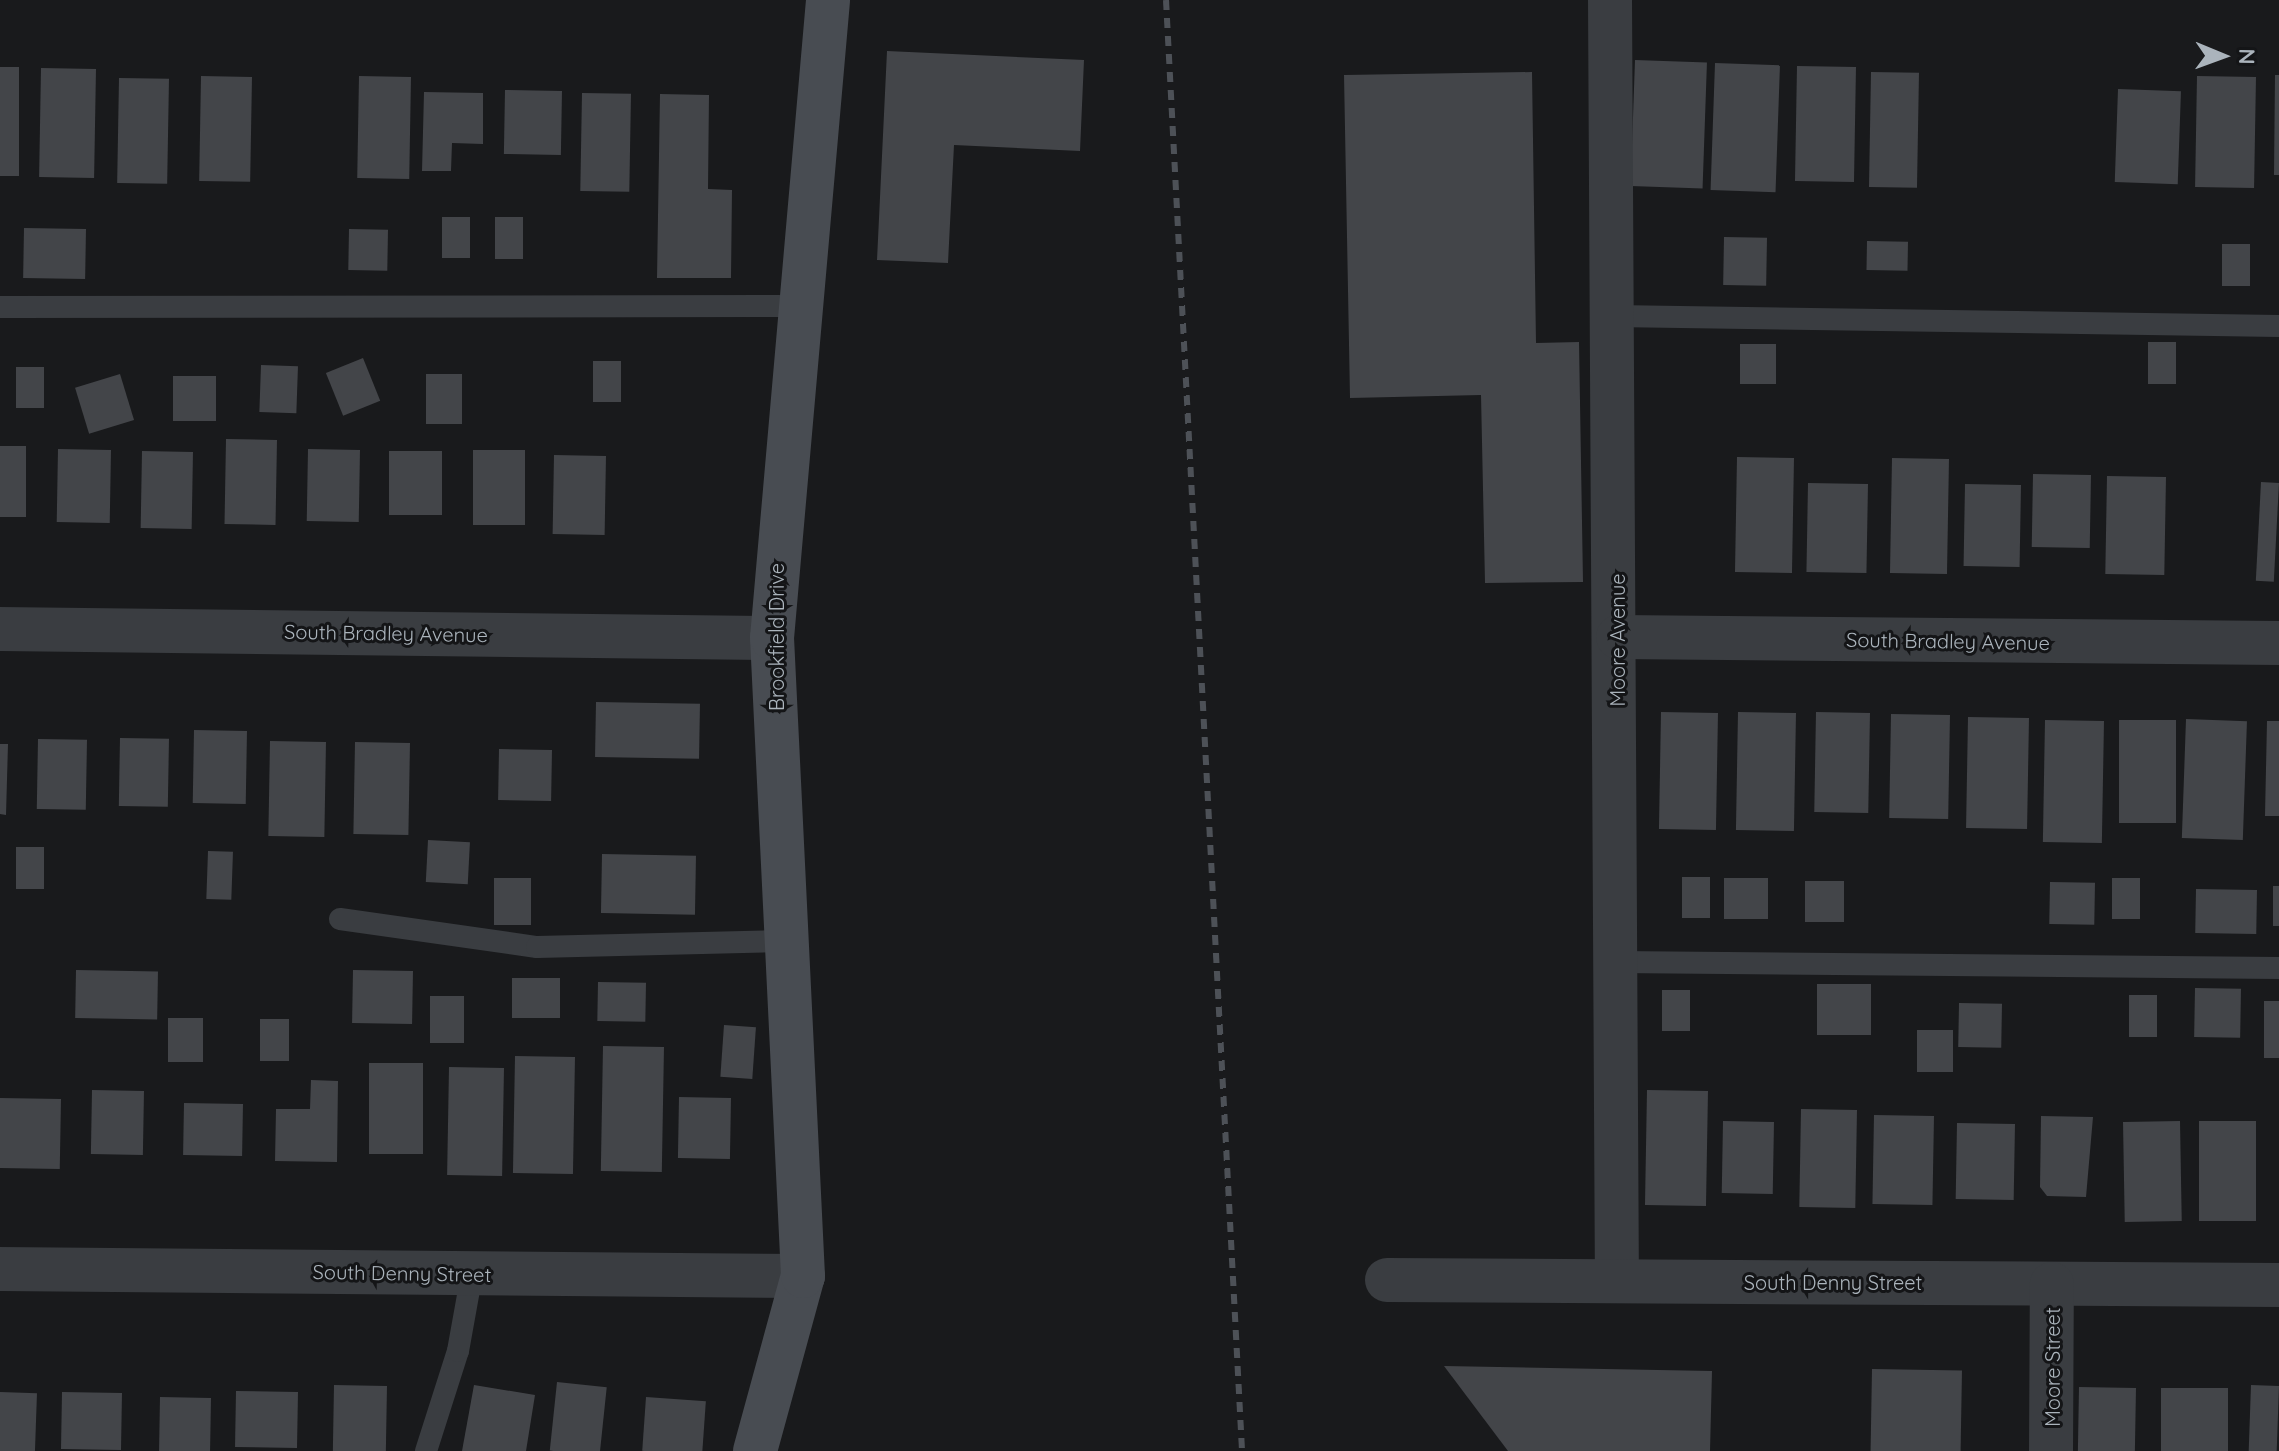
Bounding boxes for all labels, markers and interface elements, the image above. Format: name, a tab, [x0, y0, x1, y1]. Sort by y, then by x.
north arrow	[2183, 16, 2263, 96]
text: N	[2233, 48, 2261, 65]
street label: Brookfield Drive	[764, 563, 788, 711]
street label: Moore Avenue	[1605, 573, 1629, 707]
street label: South Bradley Avenue	[284, 619, 488, 647]
street label: South Bradley Avenue	[1846, 627, 2050, 655]
street label: South Denny Street	[312, 1259, 492, 1287]
street label: South Denny Street	[1744, 1270, 1922, 1294]
street label: Moore Street	[2040, 1307, 2064, 1427]

